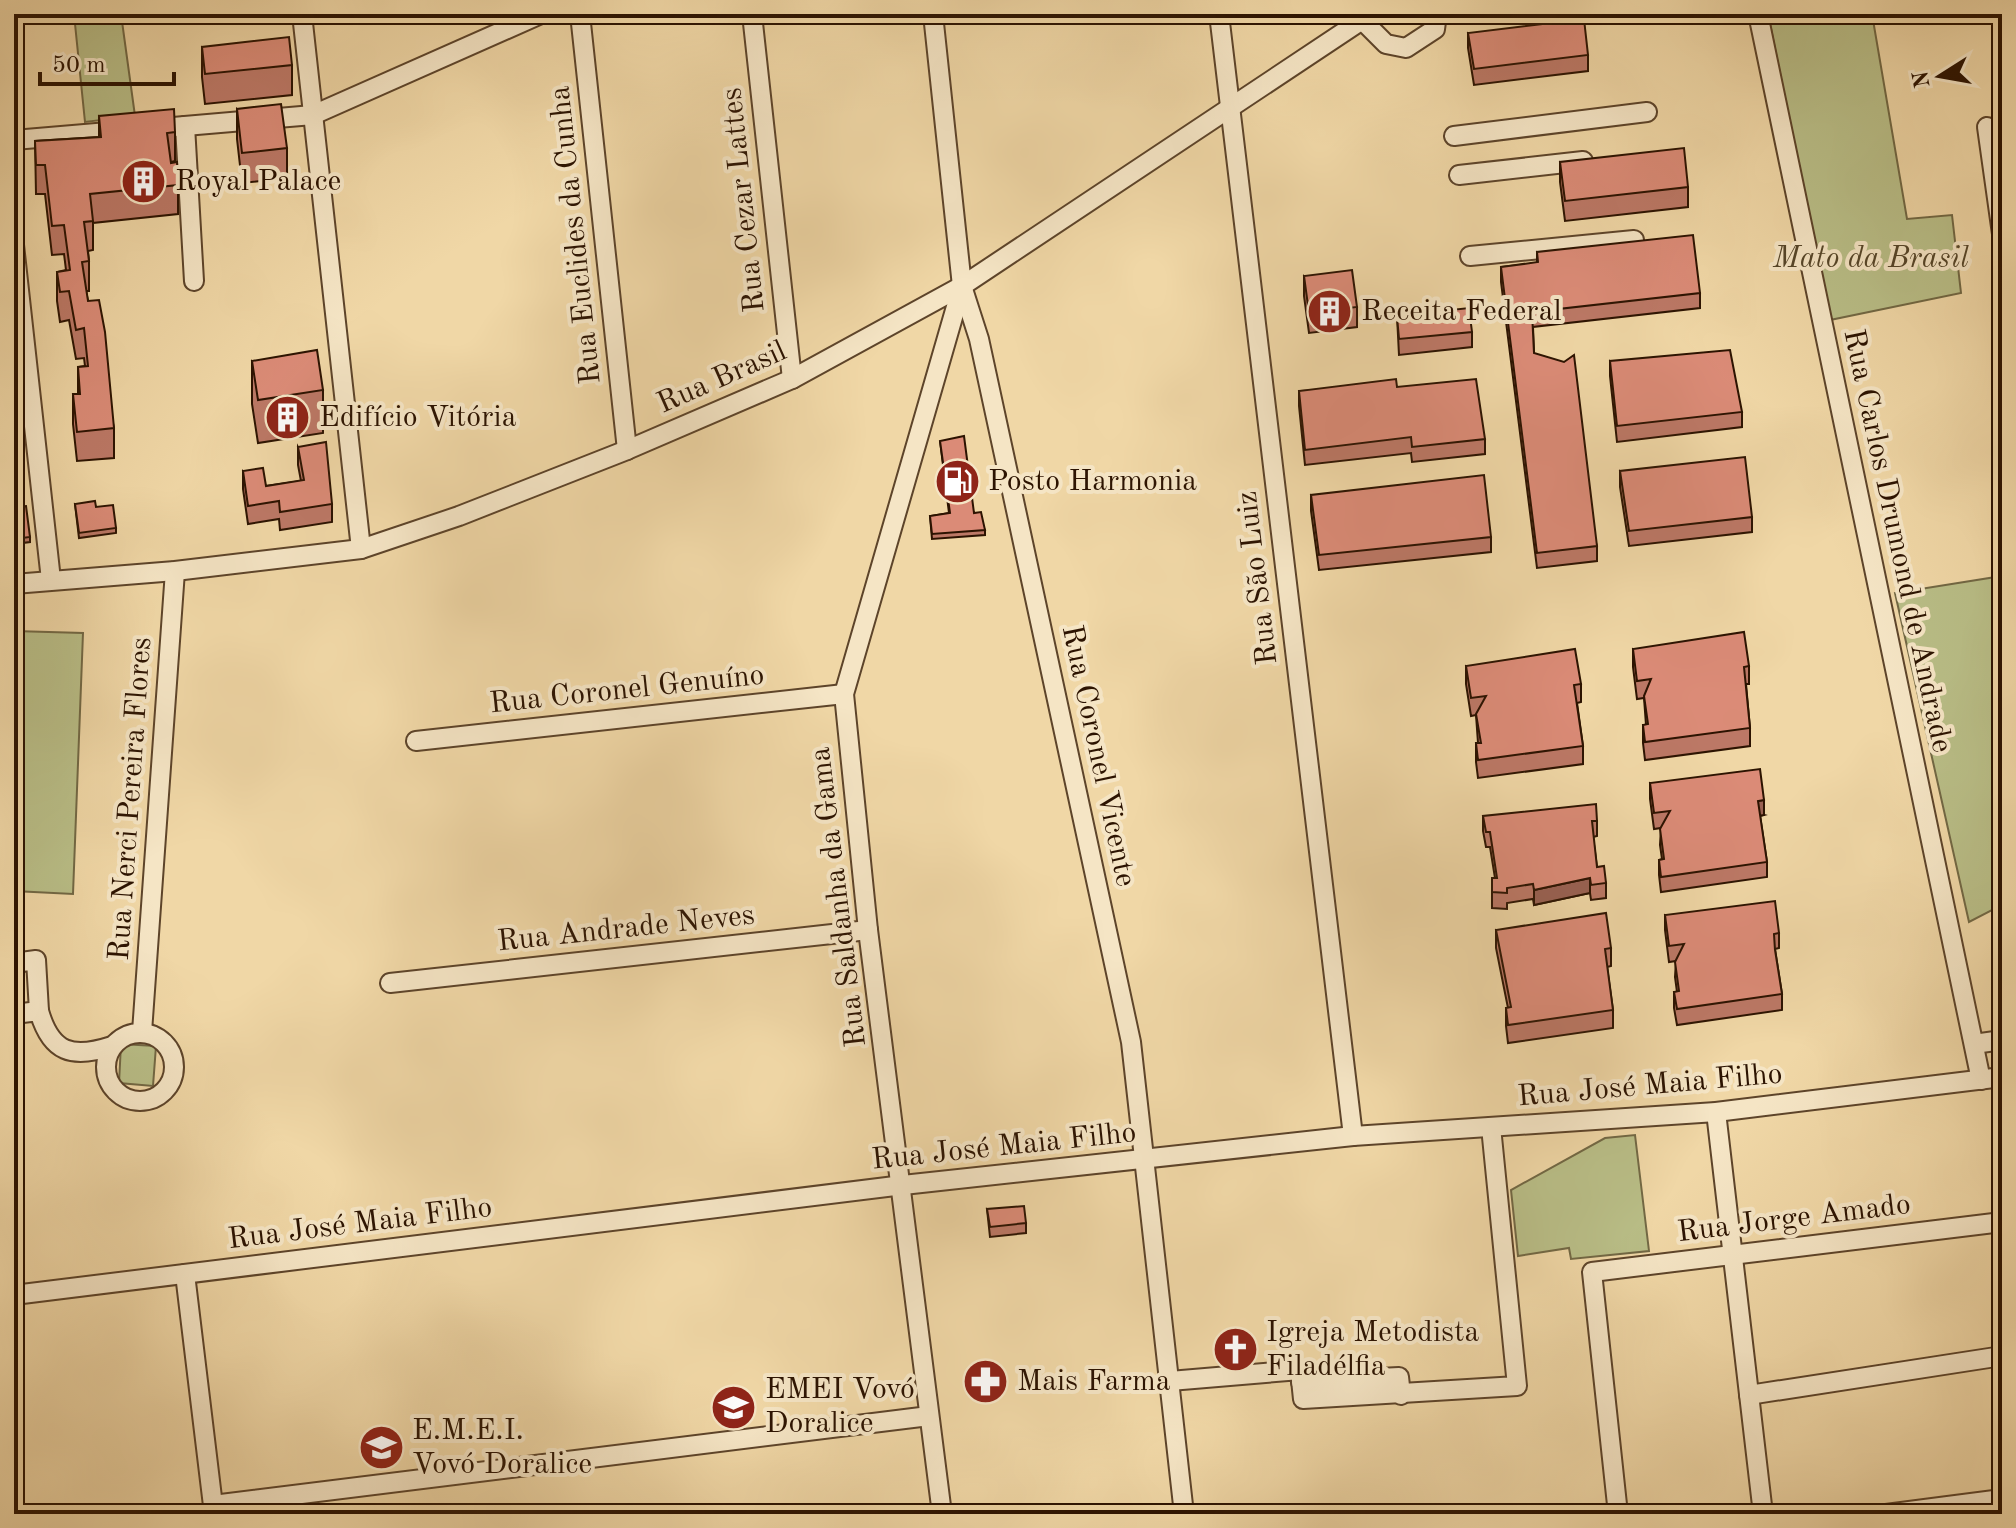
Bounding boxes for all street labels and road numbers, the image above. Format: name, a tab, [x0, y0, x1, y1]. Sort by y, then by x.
street label: Rua Euclides da Cunha	[545, 84, 607, 386]
street label: Rua Cezar Lattes	[717, 86, 771, 314]
street label: Rua Carlos Drumond de Andrade	[1837, 326, 1957, 756]
street label: Rua Brasil	[653, 336, 791, 420]
street label: Rua São Luiz	[1232, 489, 1284, 667]
street label: Rua Coronel Vicente	[1056, 622, 1140, 890]
street label: Rua Nerci Pereira Flores	[105, 636, 157, 962]
street label: Rua Coronel Genuíno	[488, 661, 766, 719]
street label: Rua Saldanha da Gama	[806, 745, 872, 1049]
street label: Rua Andrade Neves	[496, 901, 756, 957]
street label: Rua José Maia Filho	[1516, 1059, 1784, 1113]
street label: Rua José Maia Filho	[870, 1118, 1138, 1176]
street label: Rua Jorge Amado	[1676, 1190, 1912, 1248]
street label: Rua José Maia Filho	[226, 1193, 494, 1255]

